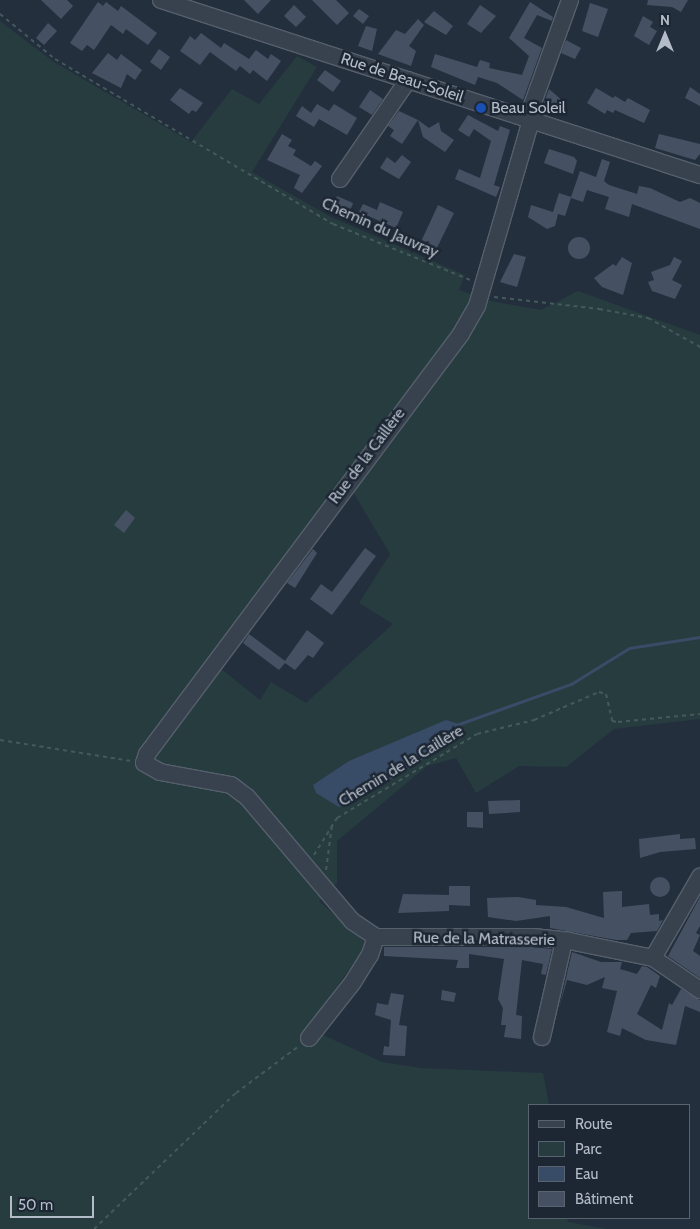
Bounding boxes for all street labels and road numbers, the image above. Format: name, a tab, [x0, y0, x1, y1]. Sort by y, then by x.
street label: Rue de Beau-Soleil	[338, 49, 466, 107]
street label: Chemin du Jauvray	[319, 194, 441, 262]
street label: Rue de la Caillère	[325, 404, 409, 508]
street label: Chemin de la Caillère	[335, 721, 467, 811]
street label: Rue de la Matrasserie	[413, 928, 555, 950]

